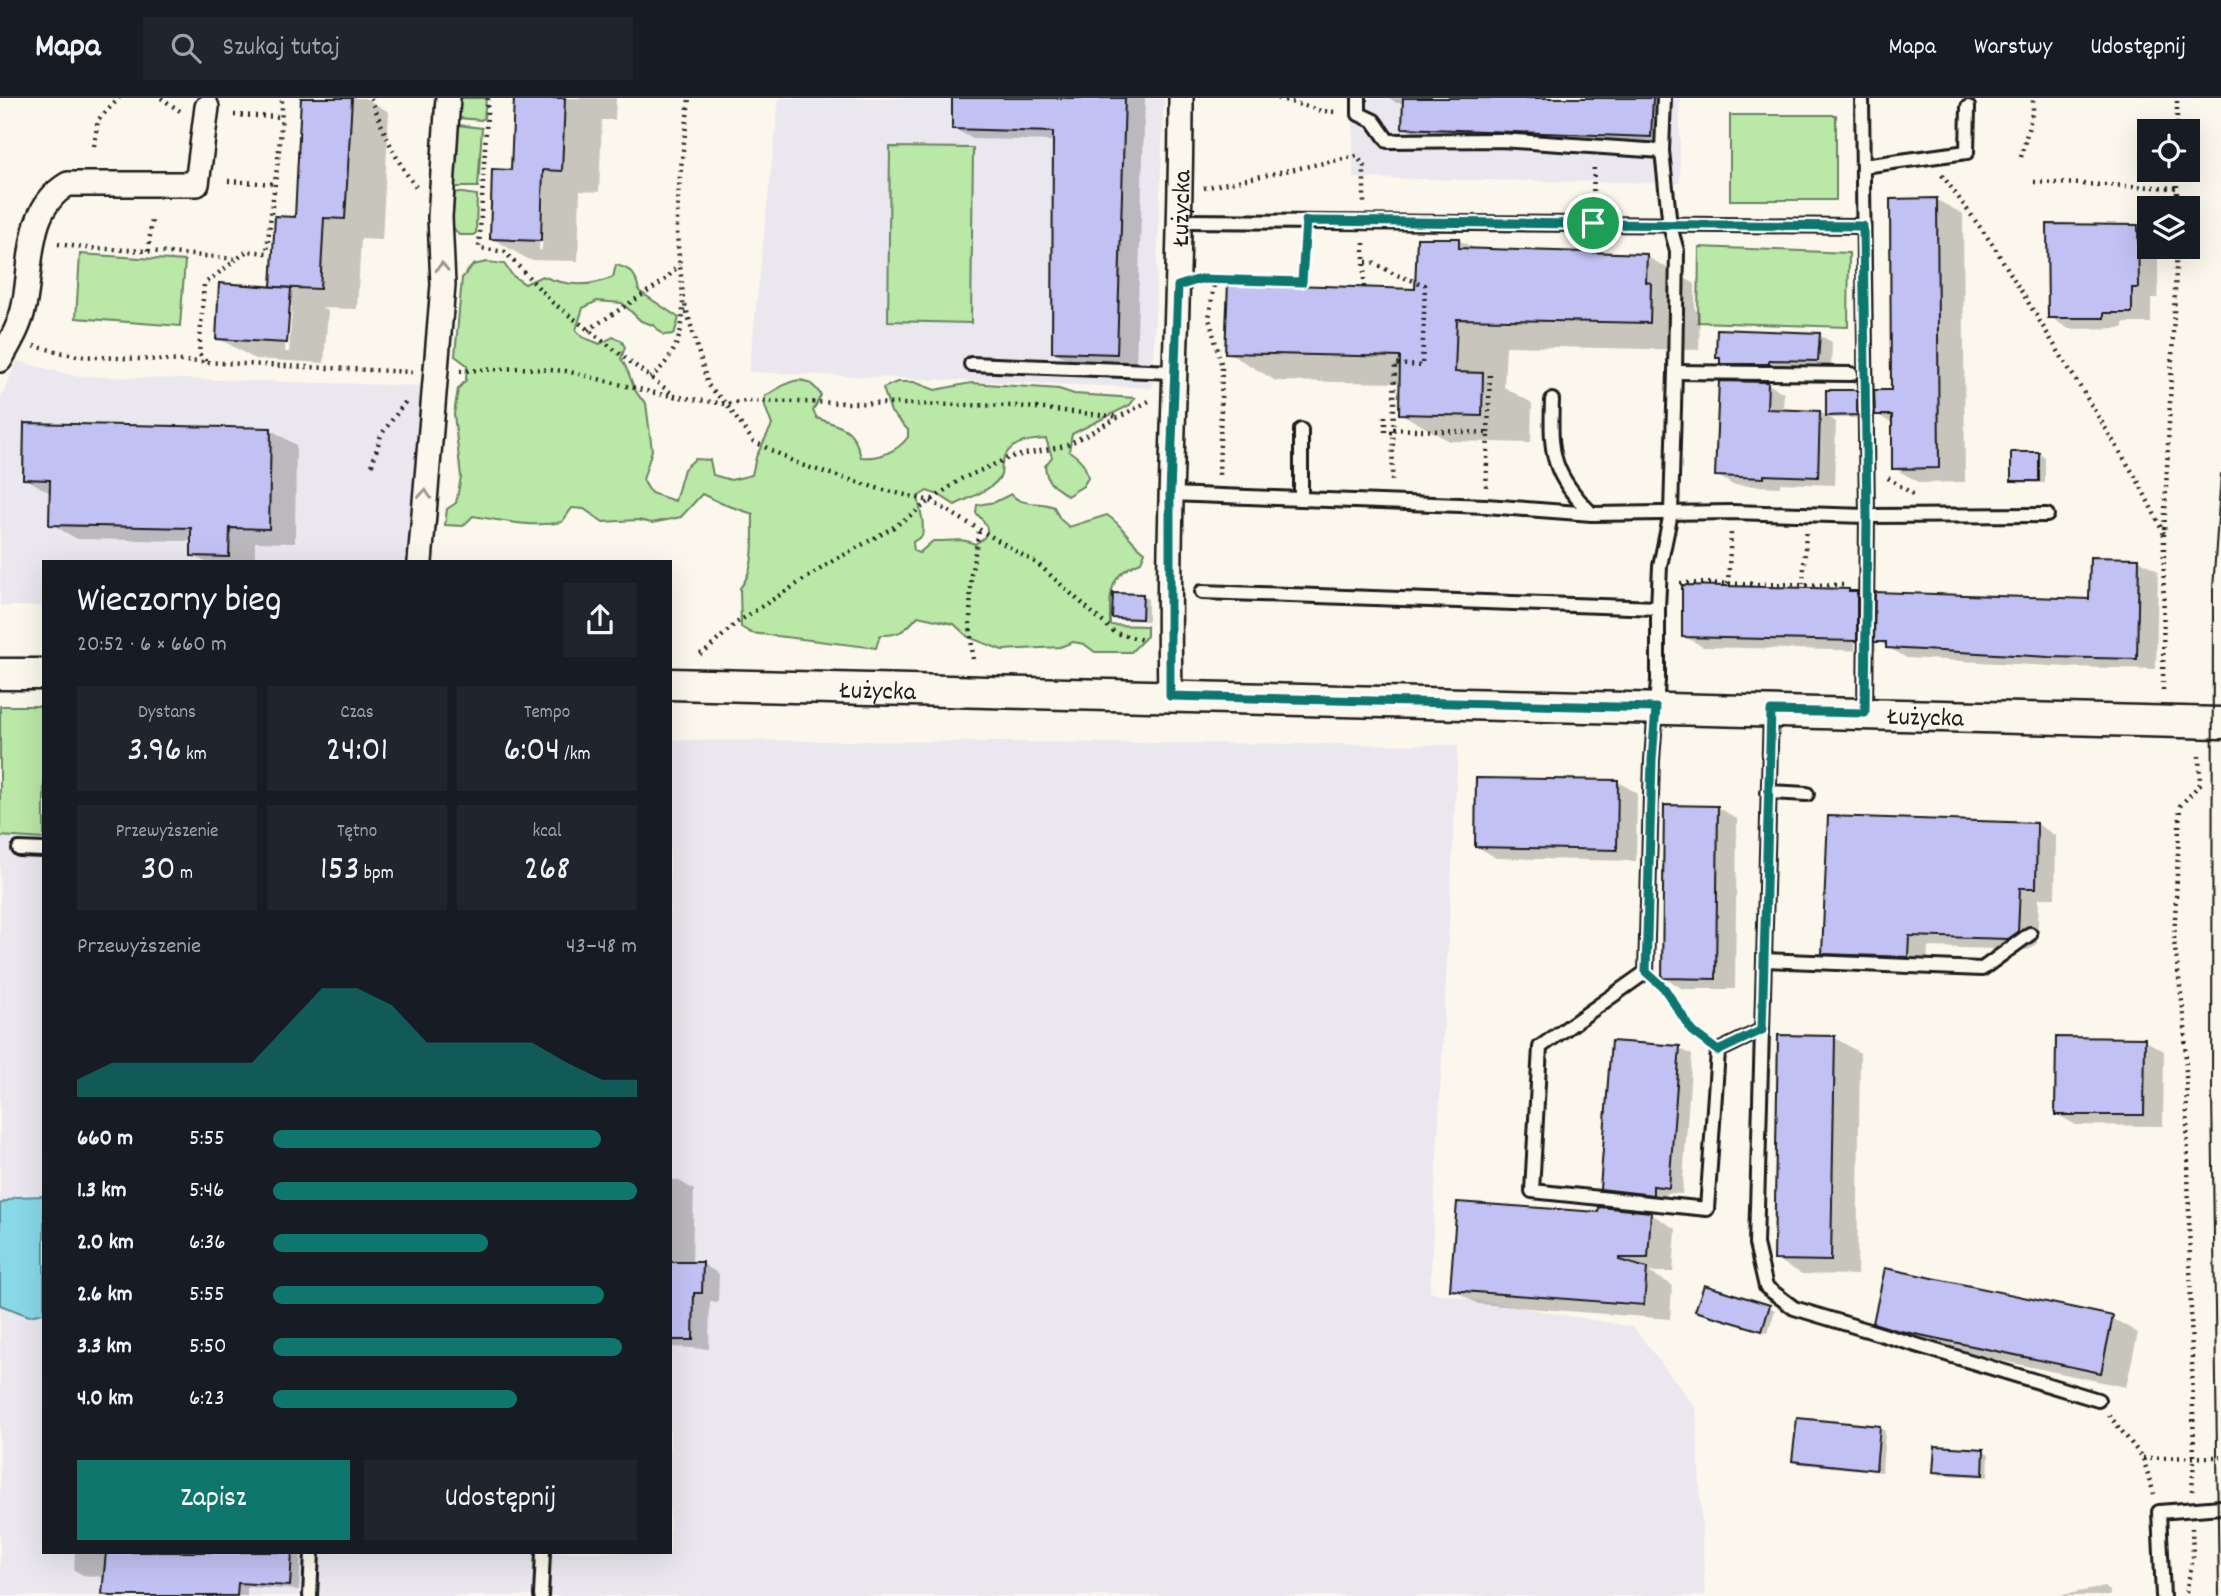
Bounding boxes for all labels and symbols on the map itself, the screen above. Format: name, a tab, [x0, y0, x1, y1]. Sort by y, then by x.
street label: Łużycka	[1164, 169, 1202, 248]
pin	[1563, 193, 1623, 253]
one-way arrow	[434, 261, 450, 272]
one-way arrow	[417, 488, 432, 499]
street label: Łużycka	[838, 673, 917, 712]
street label: Łużycka	[1886, 700, 1965, 739]

